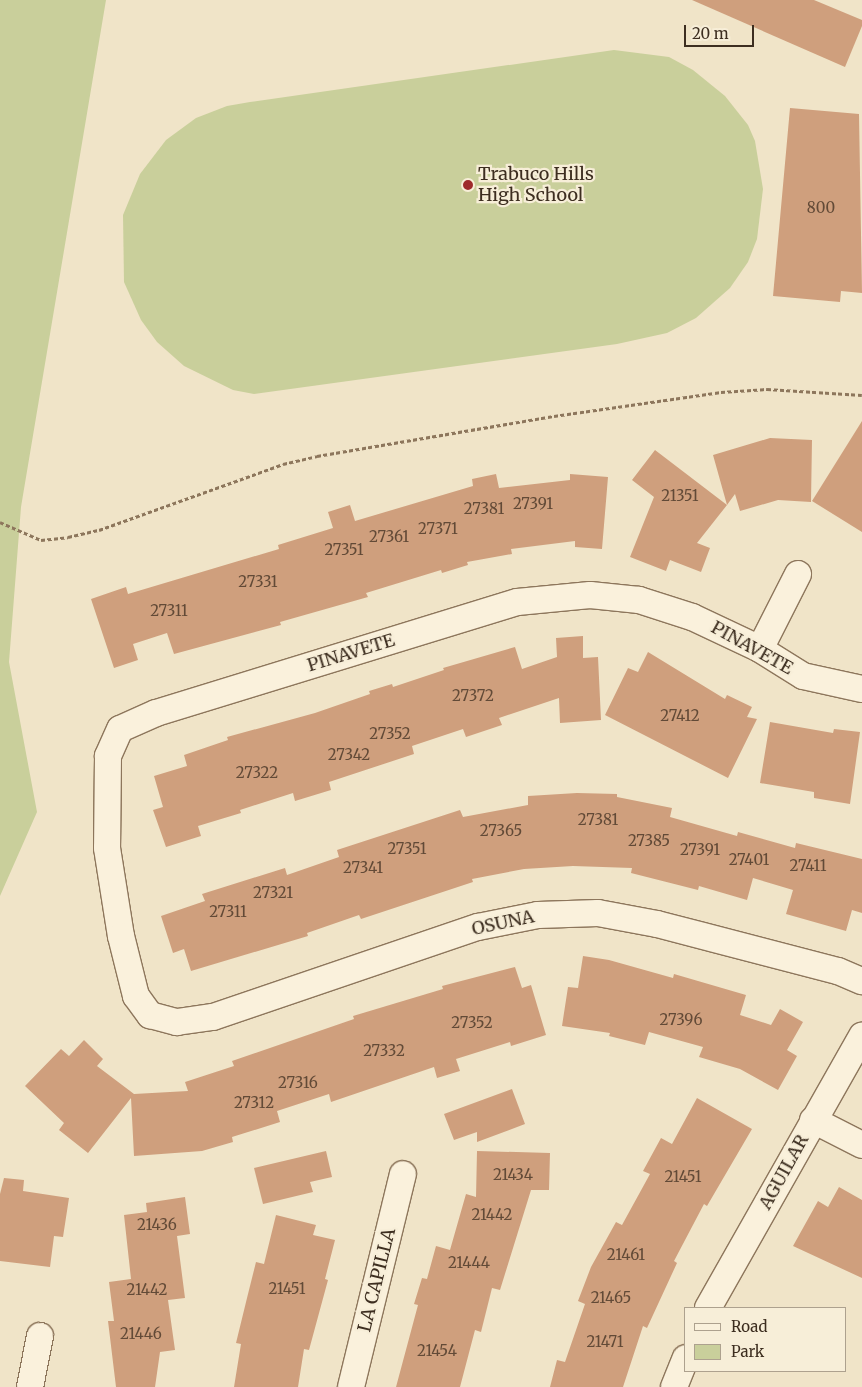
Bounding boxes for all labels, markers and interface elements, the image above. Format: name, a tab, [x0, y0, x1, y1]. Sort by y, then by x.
scale bar	[687, 15, 757, 47]
text: 20 m	[692, 24, 729, 43]
place label: Trabuco Hills High School	[478, 164, 594, 206]
marker: Trabuco Hills High School	[462, 179, 474, 191]
house number: 800	[807, 199, 835, 217]
house number: 21351	[661, 487, 699, 505]
house number: 27391	[513, 495, 553, 513]
house number: 27381	[464, 500, 504, 518]
house number: 27371	[418, 520, 458, 538]
house number: 27361	[369, 528, 409, 546]
house number: 27351	[324, 541, 364, 559]
house number: 27331	[238, 573, 278, 591]
house number: 27311	[150, 602, 188, 620]
street label: PINAVETE	[707, 617, 797, 679]
street label: PINAVETE	[305, 629, 397, 677]
house number: 27372	[452, 687, 494, 705]
house number: 27412	[660, 707, 700, 725]
house number: 27352	[369, 725, 411, 743]
house number: 27342	[328, 746, 370, 764]
house number: 27322	[236, 764, 278, 782]
house number: 27381	[578, 811, 618, 829]
house number: 27365	[480, 822, 522, 840]
house number: 27385	[628, 832, 670, 850]
house number: 27351	[387, 840, 427, 858]
house number: 27391	[680, 841, 720, 859]
house number: 27401	[729, 851, 769, 869]
house number: 27411	[790, 857, 826, 875]
house number: 27341	[343, 859, 383, 877]
house number: 27321	[253, 884, 293, 902]
house number: 27311	[209, 903, 247, 921]
street label: OSUNA	[470, 906, 536, 940]
house number: 27396	[660, 1011, 702, 1029]
house number: 27352	[451, 1014, 493, 1032]
house number: 27332	[363, 1042, 405, 1060]
house number: 27316	[278, 1074, 318, 1092]
house number: 27312	[234, 1094, 274, 1112]
street label: AGUILAR	[755, 1131, 813, 1213]
house number: 21434	[493, 1166, 533, 1184]
house number: 21451	[664, 1168, 702, 1186]
house number: 21442	[472, 1206, 512, 1224]
house number: 21436	[137, 1216, 177, 1234]
street label: LA CAPILLA	[354, 1226, 400, 1334]
house number: 21461	[607, 1246, 645, 1264]
house number: 21444	[448, 1254, 490, 1272]
house number: 21451	[268, 1280, 306, 1298]
house number: 21442	[127, 1281, 167, 1299]
house number: 21465	[591, 1289, 631, 1307]
legend	[684, 1307, 847, 1372]
text: Road	[731, 1317, 767, 1336]
house number: 21446	[120, 1325, 162, 1343]
house number: 21471	[586, 1333, 624, 1351]
house number: 21454	[417, 1342, 457, 1360]
text: Park	[731, 1342, 764, 1361]

